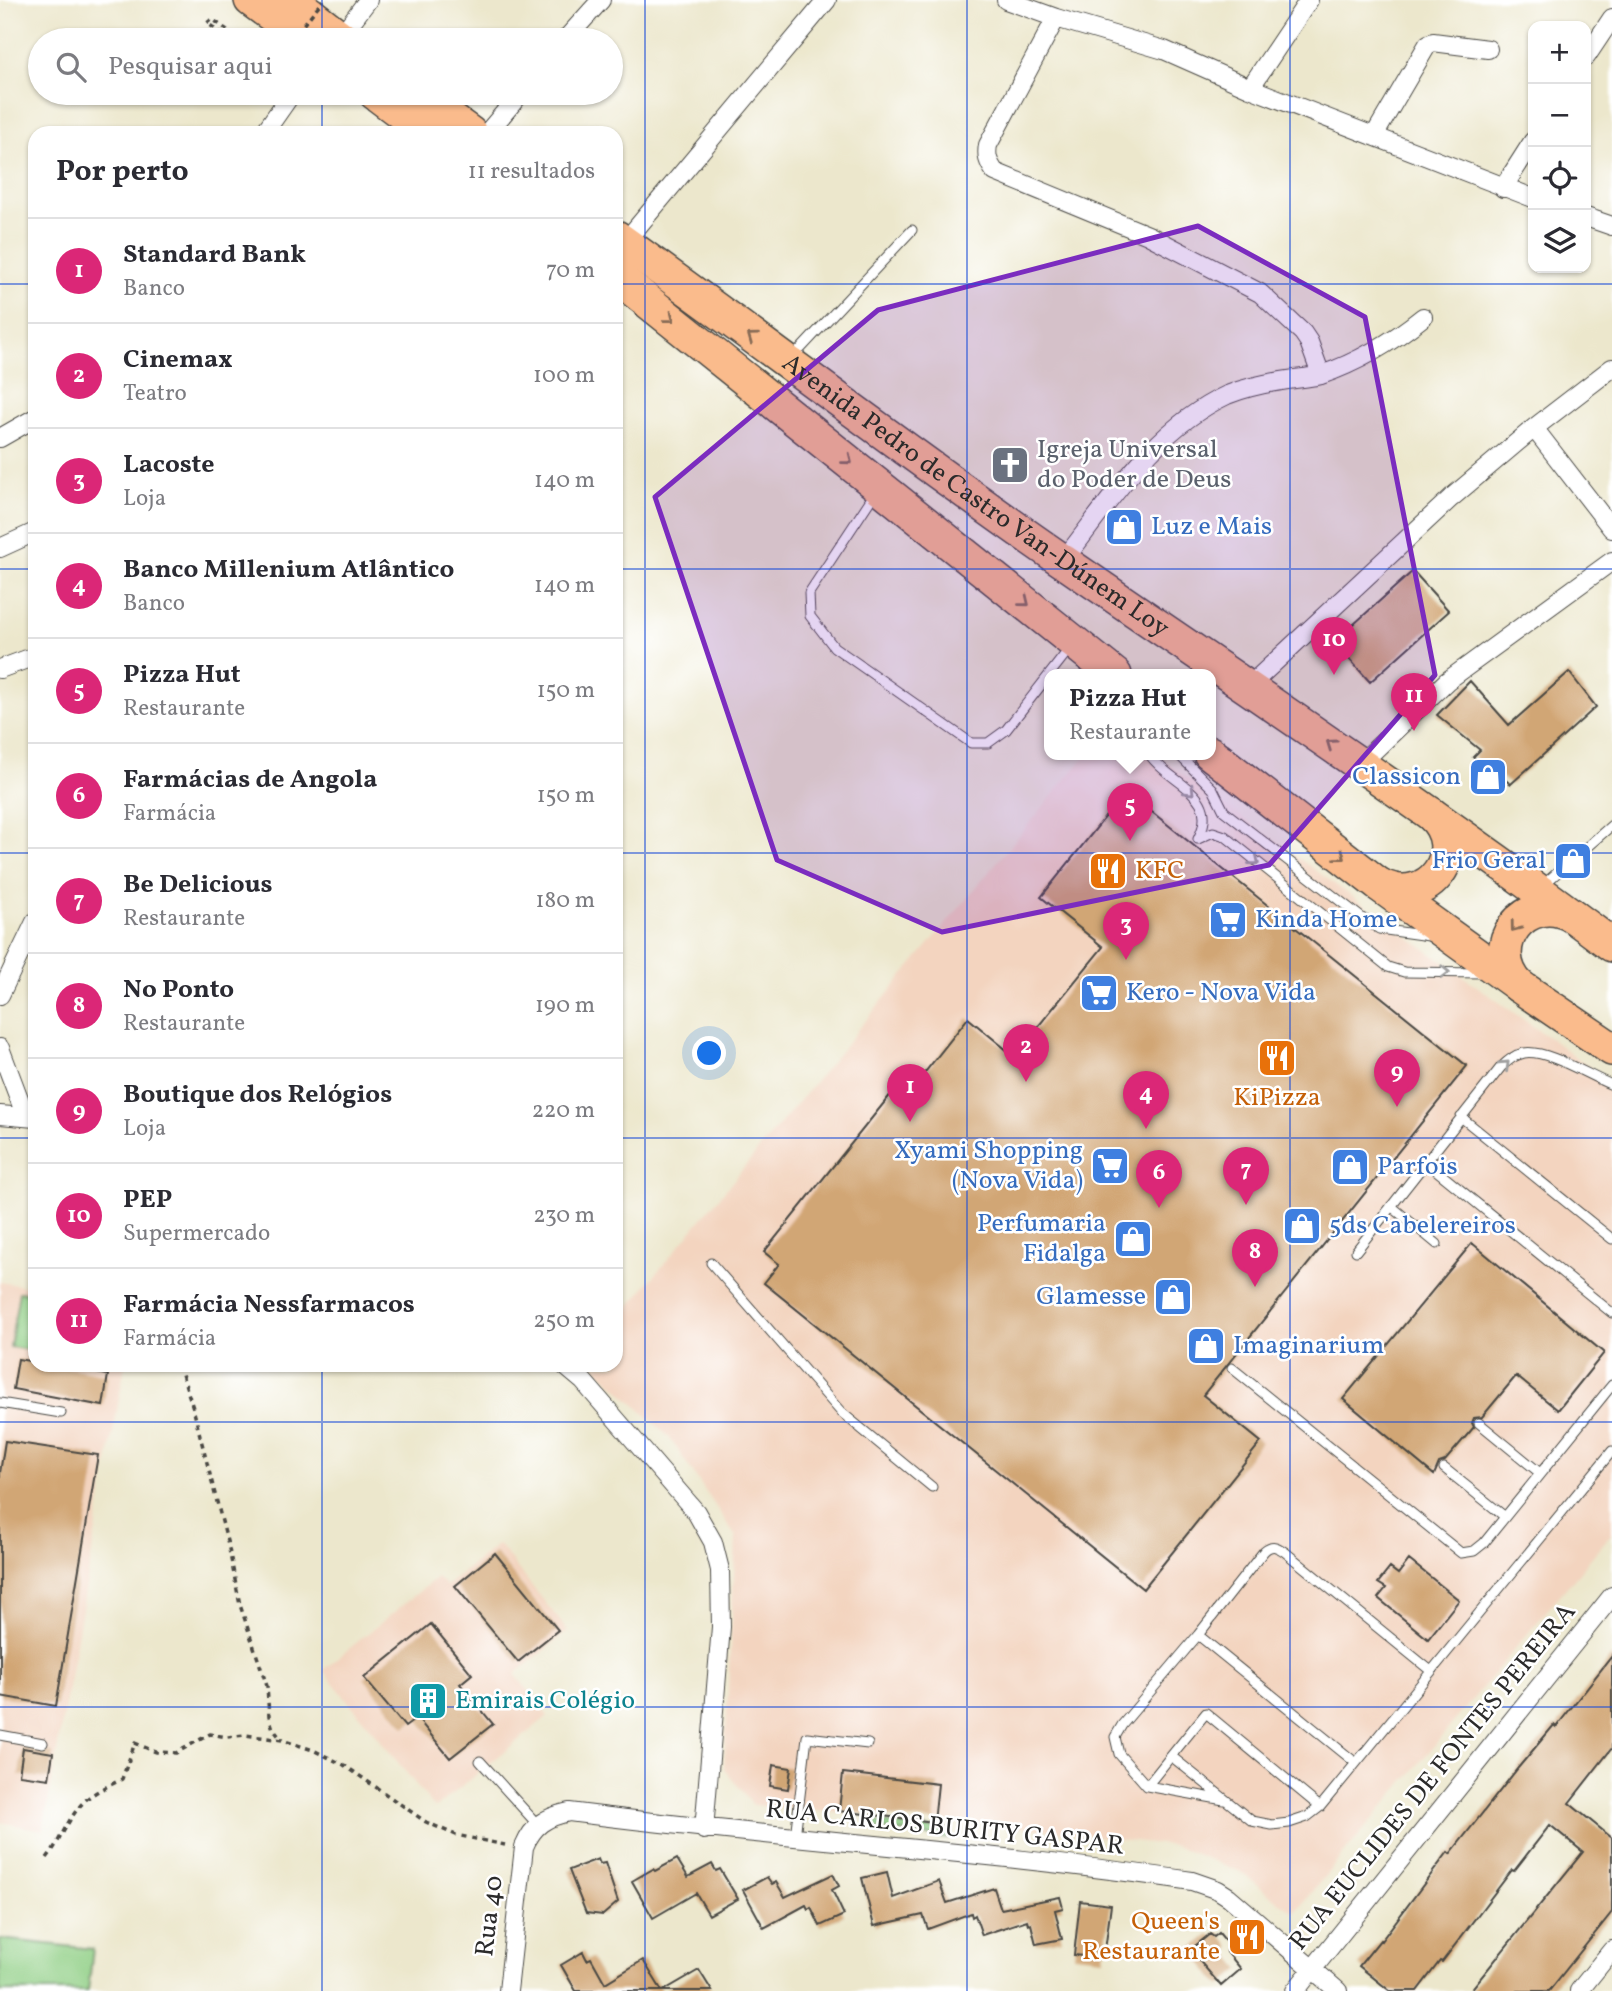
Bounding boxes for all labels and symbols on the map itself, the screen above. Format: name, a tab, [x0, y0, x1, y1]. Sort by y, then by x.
one-way arrow	[662, 310, 674, 323]
one-way arrow	[747, 333, 760, 346]
street label: Avenida Pedro de Castro Van-Dúnem Loy	[774, 346, 1176, 647]
place label: Igreja Universal do Poder de Deus	[1037, 432, 1231, 498]
church icon: Igreja Universal do Poder de Deus	[989, 444, 1031, 486]
one-way arrow	[839, 452, 852, 464]
shop icon: Luz e Mais	[1103, 506, 1145, 548]
place label: Luz e Mais	[1151, 509, 1272, 545]
one-way arrow	[1018, 594, 1030, 607]
pin: 10	[1311, 617, 1357, 675]
pin: 11	[1391, 673, 1437, 731]
one-way arrow	[1326, 740, 1339, 752]
shop icon: Classicon	[1467, 756, 1509, 798]
place label: Classicon	[1352, 759, 1461, 795]
pin: 5	[1107, 783, 1153, 841]
one-way arrow	[1181, 783, 1194, 796]
shop icon: Frio Geral	[1552, 840, 1594, 882]
place label: Frio Geral	[1431, 843, 1546, 879]
one-way arrow	[1333, 847, 1346, 860]
restaurant icon: KFC	[1087, 850, 1129, 892]
place label: KFC	[1135, 853, 1184, 889]
one-way arrow	[1247, 853, 1260, 865]
supermarket icon: Kinda Home	[1207, 899, 1249, 941]
pin: 3	[1103, 902, 1149, 960]
place label: Kinda Home	[1255, 902, 1398, 938]
one-way arrow	[1511, 920, 1524, 932]
one-way arrow	[1440, 964, 1451, 980]
supermarket icon: Kero - Nova Vida	[1078, 972, 1120, 1014]
place label: Kero - Nova Vida	[1126, 975, 1316, 1011]
pin: 2	[1003, 1024, 1049, 1082]
your location	[692, 1036, 726, 1070]
restaurant icon: KiPizza	[1256, 1037, 1298, 1079]
pin: 9	[1374, 1049, 1420, 1107]
one-way arrow	[1496, 1061, 1509, 1074]
pin: 1	[887, 1064, 933, 1122]
pin: 4	[1123, 1071, 1169, 1129]
place label: KiPizza	[1233, 1080, 1321, 1116]
place label: Xyami Shopping (Nova Vida)	[894, 1133, 1083, 1199]
supermarket icon: Xyami Shopping (Nova Vida)	[1089, 1145, 1131, 1187]
shop icon: Parfois	[1329, 1146, 1371, 1188]
pin: 7	[1223, 1147, 1269, 1205]
place label: Parfois	[1377, 1149, 1458, 1185]
pin: 6	[1136, 1150, 1182, 1208]
shop icon: 5ds Cabelereiros	[1281, 1205, 1323, 1247]
place label: Perfumaria Fidalga	[977, 1206, 1106, 1272]
place label: 5ds Cabelereiros	[1329, 1208, 1516, 1244]
shop icon: Perfumaria Fidalga	[1112, 1218, 1154, 1260]
pin: 8	[1232, 1229, 1278, 1287]
shop icon: Glamesse	[1152, 1276, 1194, 1318]
place label: Glamesse	[1036, 1279, 1146, 1315]
shop icon: Imaginarium	[1185, 1325, 1227, 1367]
place label: Imaginarium	[1233, 1328, 1384, 1364]
street label: RUA EUCLIDES DE FONTES PEREIRA	[1281, 1596, 1585, 1958]
building icon: Emirais Colégio	[407, 1680, 449, 1722]
place label: Emirais Colégio	[455, 1683, 635, 1719]
street label: RUA CARLOS BURITY GASPAR	[764, 1791, 1126, 1865]
street label: Rua 40	[467, 1873, 513, 1959]
place label: Queen's Restaurante	[1082, 1904, 1220, 1970]
restaurant icon: Queen's Restaurante	[1226, 1916, 1268, 1958]

